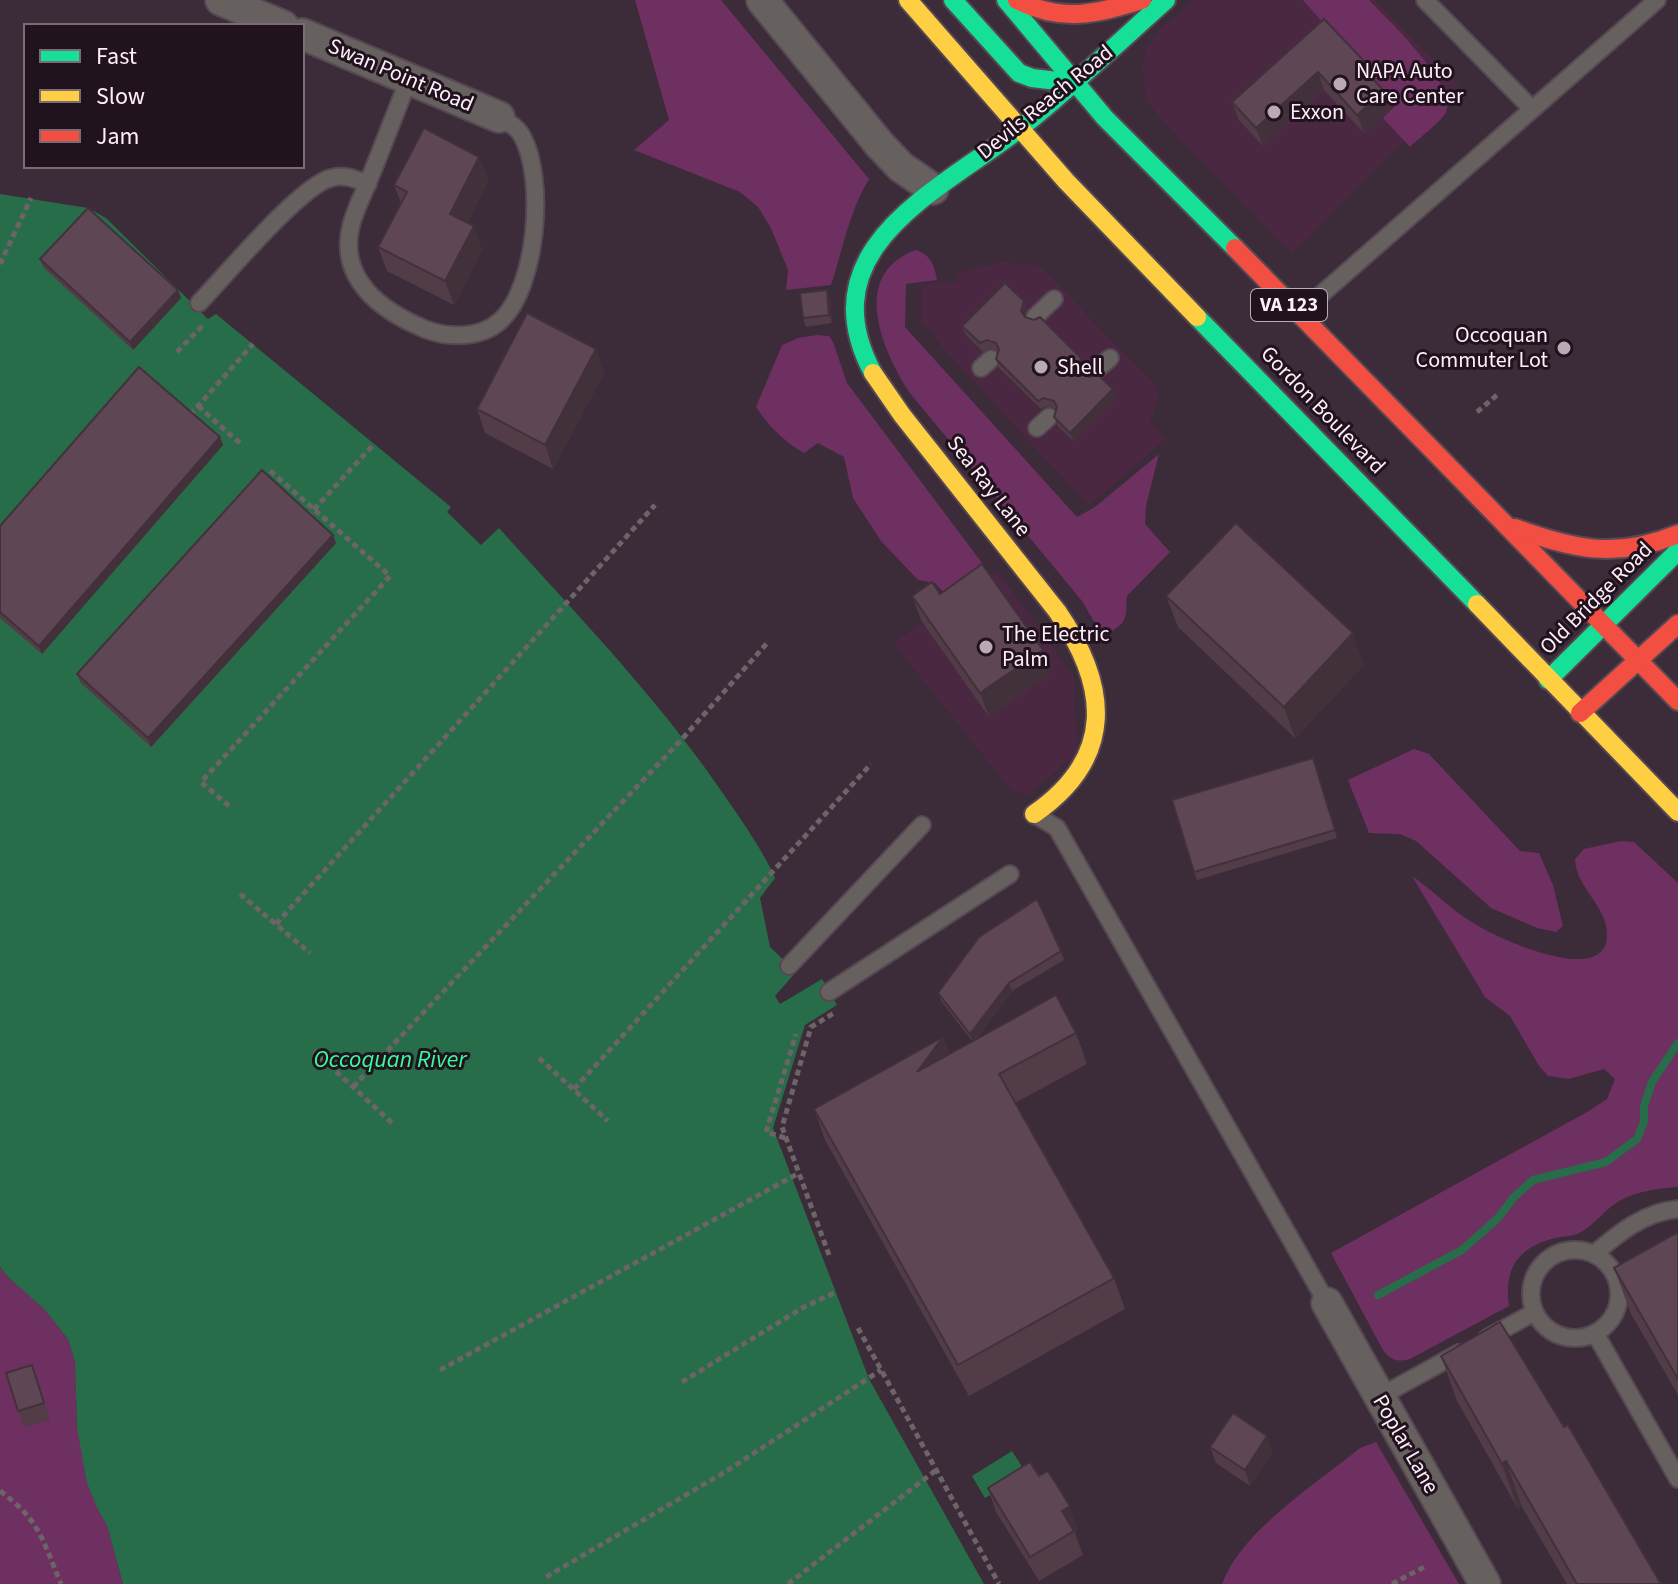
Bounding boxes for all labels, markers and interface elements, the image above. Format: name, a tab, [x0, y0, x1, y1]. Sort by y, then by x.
legend	[24, 24, 304, 168]
street label: Swan Point Road	[323, 30, 479, 120]
street label: Devils Reach Road	[970, 37, 1120, 167]
text: Fast	[96, 39, 137, 74]
place label: NAPA Auto Care Center	[1356, 55, 1464, 112]
marker: NAPA Auto Care Center	[1331, 75, 1349, 93]
text: Slow	[96, 79, 145, 114]
place label: Exxon	[1290, 96, 1344, 128]
marker: Exxon	[1265, 103, 1283, 121]
text: Jam	[96, 119, 140, 154]
road number: VA 123	[1251, 289, 1327, 321]
place label: Occoquan Commuter Lot	[1416, 319, 1549, 376]
street label: Gordon Boulevard	[1253, 339, 1393, 481]
marker: Occoquan Commuter Lot	[1555, 339, 1573, 357]
place label: Shell	[1057, 351, 1103, 383]
marker: Shell	[1032, 358, 1050, 376]
street label: Sea Ray Lane	[939, 429, 1039, 543]
street label: Old Bridge Road	[1532, 534, 1660, 662]
place label: The Electric Palm	[1002, 618, 1110, 675]
marker: The Electric Palm	[977, 638, 995, 656]
water label: Occoquan River	[314, 1042, 468, 1077]
street label: Poplar Lane	[1365, 1389, 1447, 1499]

